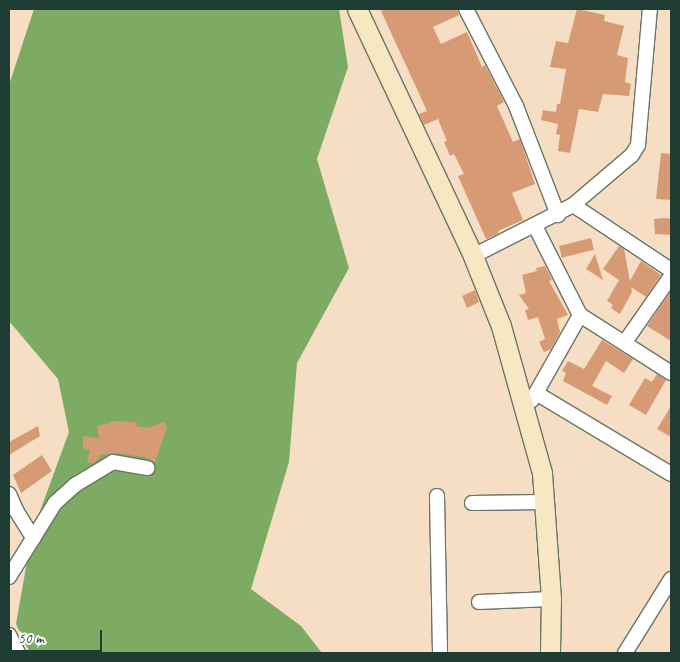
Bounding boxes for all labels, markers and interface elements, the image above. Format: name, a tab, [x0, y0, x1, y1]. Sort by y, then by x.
scale bar	[12, 620, 105, 652]
text: 50 m	[18, 629, 44, 648]

